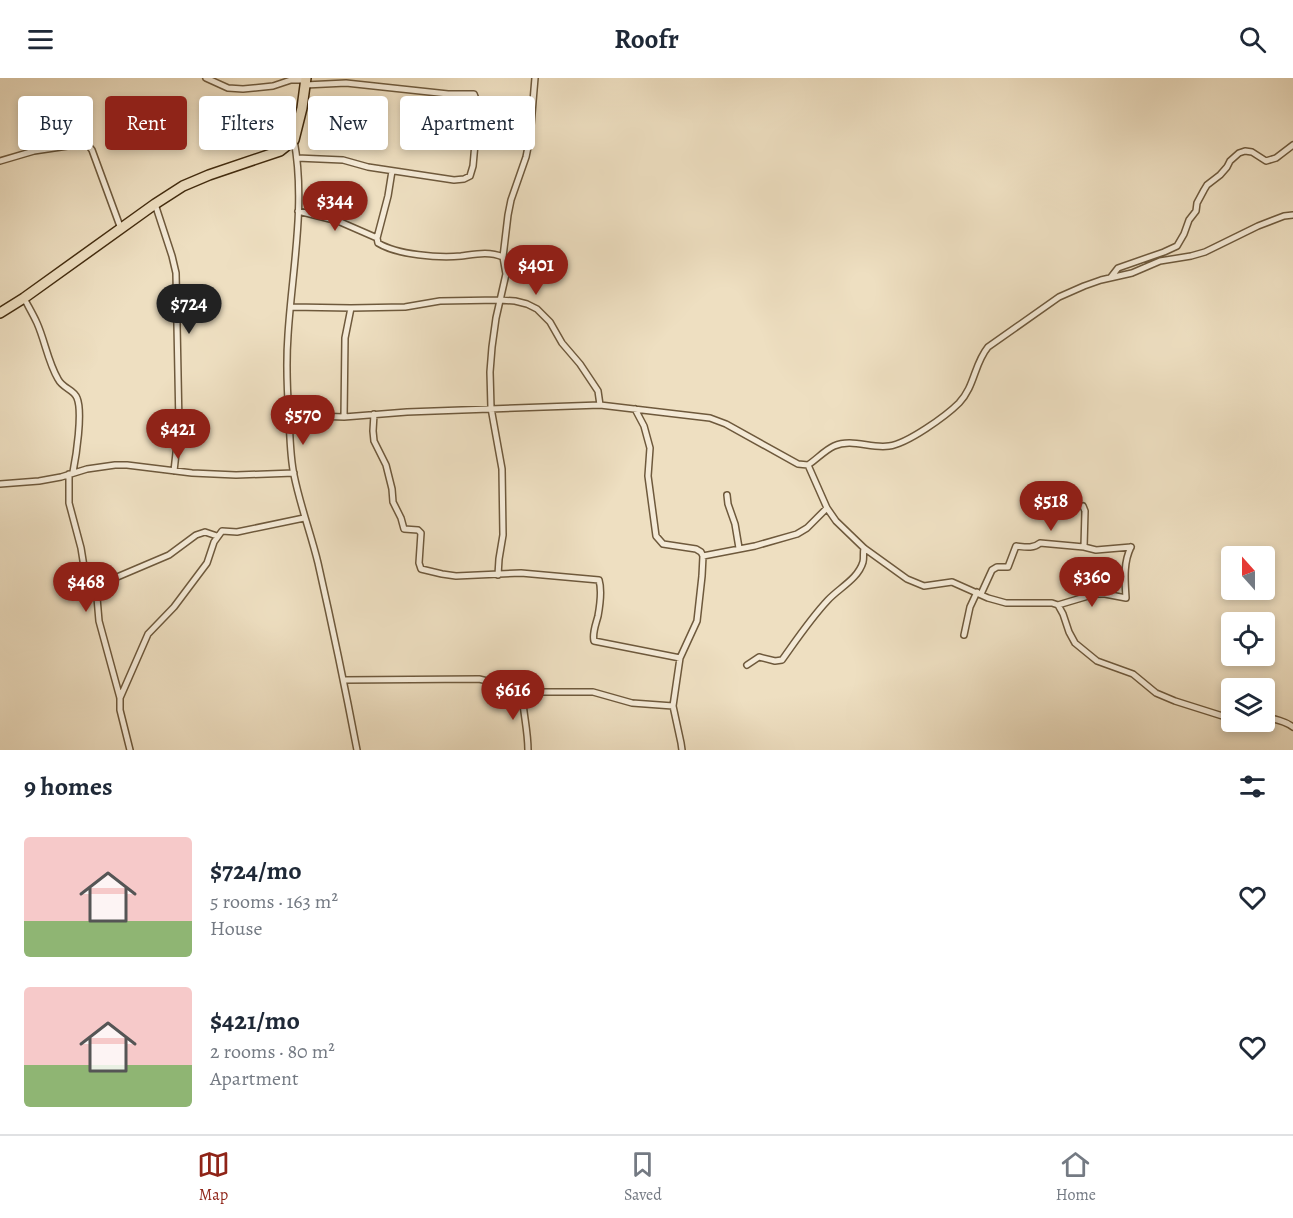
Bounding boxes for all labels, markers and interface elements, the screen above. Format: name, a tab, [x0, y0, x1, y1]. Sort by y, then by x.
text: Roofr	[614, 21, 679, 57]
icon: menu	[24, 23, 57, 56]
icon: search	[1236, 23, 1269, 56]
chip: Buy	[18, 96, 93, 150]
chip: Rent	[105, 96, 187, 150]
chip: Filters	[199, 96, 296, 150]
chip: New	[308, 96, 388, 150]
chip: Apartment	[400, 96, 535, 150]
pin: $344	[299, 181, 371, 232]
text: $344	[317, 187, 353, 214]
pin: $401	[500, 245, 572, 296]
text: $401	[518, 251, 554, 278]
pin: $724	[153, 284, 225, 335]
text: $724	[171, 290, 207, 317]
pin: $570	[267, 395, 339, 446]
text: $570	[285, 401, 321, 428]
pin: $421	[142, 409, 214, 460]
text: $421	[160, 415, 196, 442]
pin: $518	[1015, 481, 1087, 532]
text: $518	[1034, 487, 1068, 514]
north arrow	[1221, 546, 1275, 600]
map controls	[1221, 546, 1275, 732]
pin: $360	[1056, 557, 1128, 608]
pin: $468	[50, 562, 122, 613]
text: $360	[1073, 563, 1111, 590]
text: $468	[67, 568, 105, 595]
button: locate	[1221, 612, 1275, 666]
pin: $616	[477, 670, 549, 721]
text: $616	[495, 676, 531, 703]
button: layers	[1221, 678, 1275, 732]
text: 9 homes	[24, 769, 113, 804]
icon: filters	[1236, 770, 1269, 803]
text: $724/mo	[210, 853, 302, 888]
icon: home	[72, 861, 144, 933]
icon: heart	[1236, 881, 1269, 914]
text: 5 rooms · 163 m²	[210, 888, 338, 915]
text: House	[210, 915, 262, 942]
text: $421/mo	[210, 1003, 300, 1038]
icon: home	[72, 1011, 144, 1083]
icon: heart	[1236, 1031, 1269, 1064]
text: 2 rooms · 80 m²	[210, 1038, 335, 1065]
text: Apartment	[210, 1065, 299, 1092]
tab: Map	[197, 1148, 230, 1206]
tab: Saved	[624, 1148, 662, 1206]
tab: Home	[1056, 1148, 1096, 1206]

